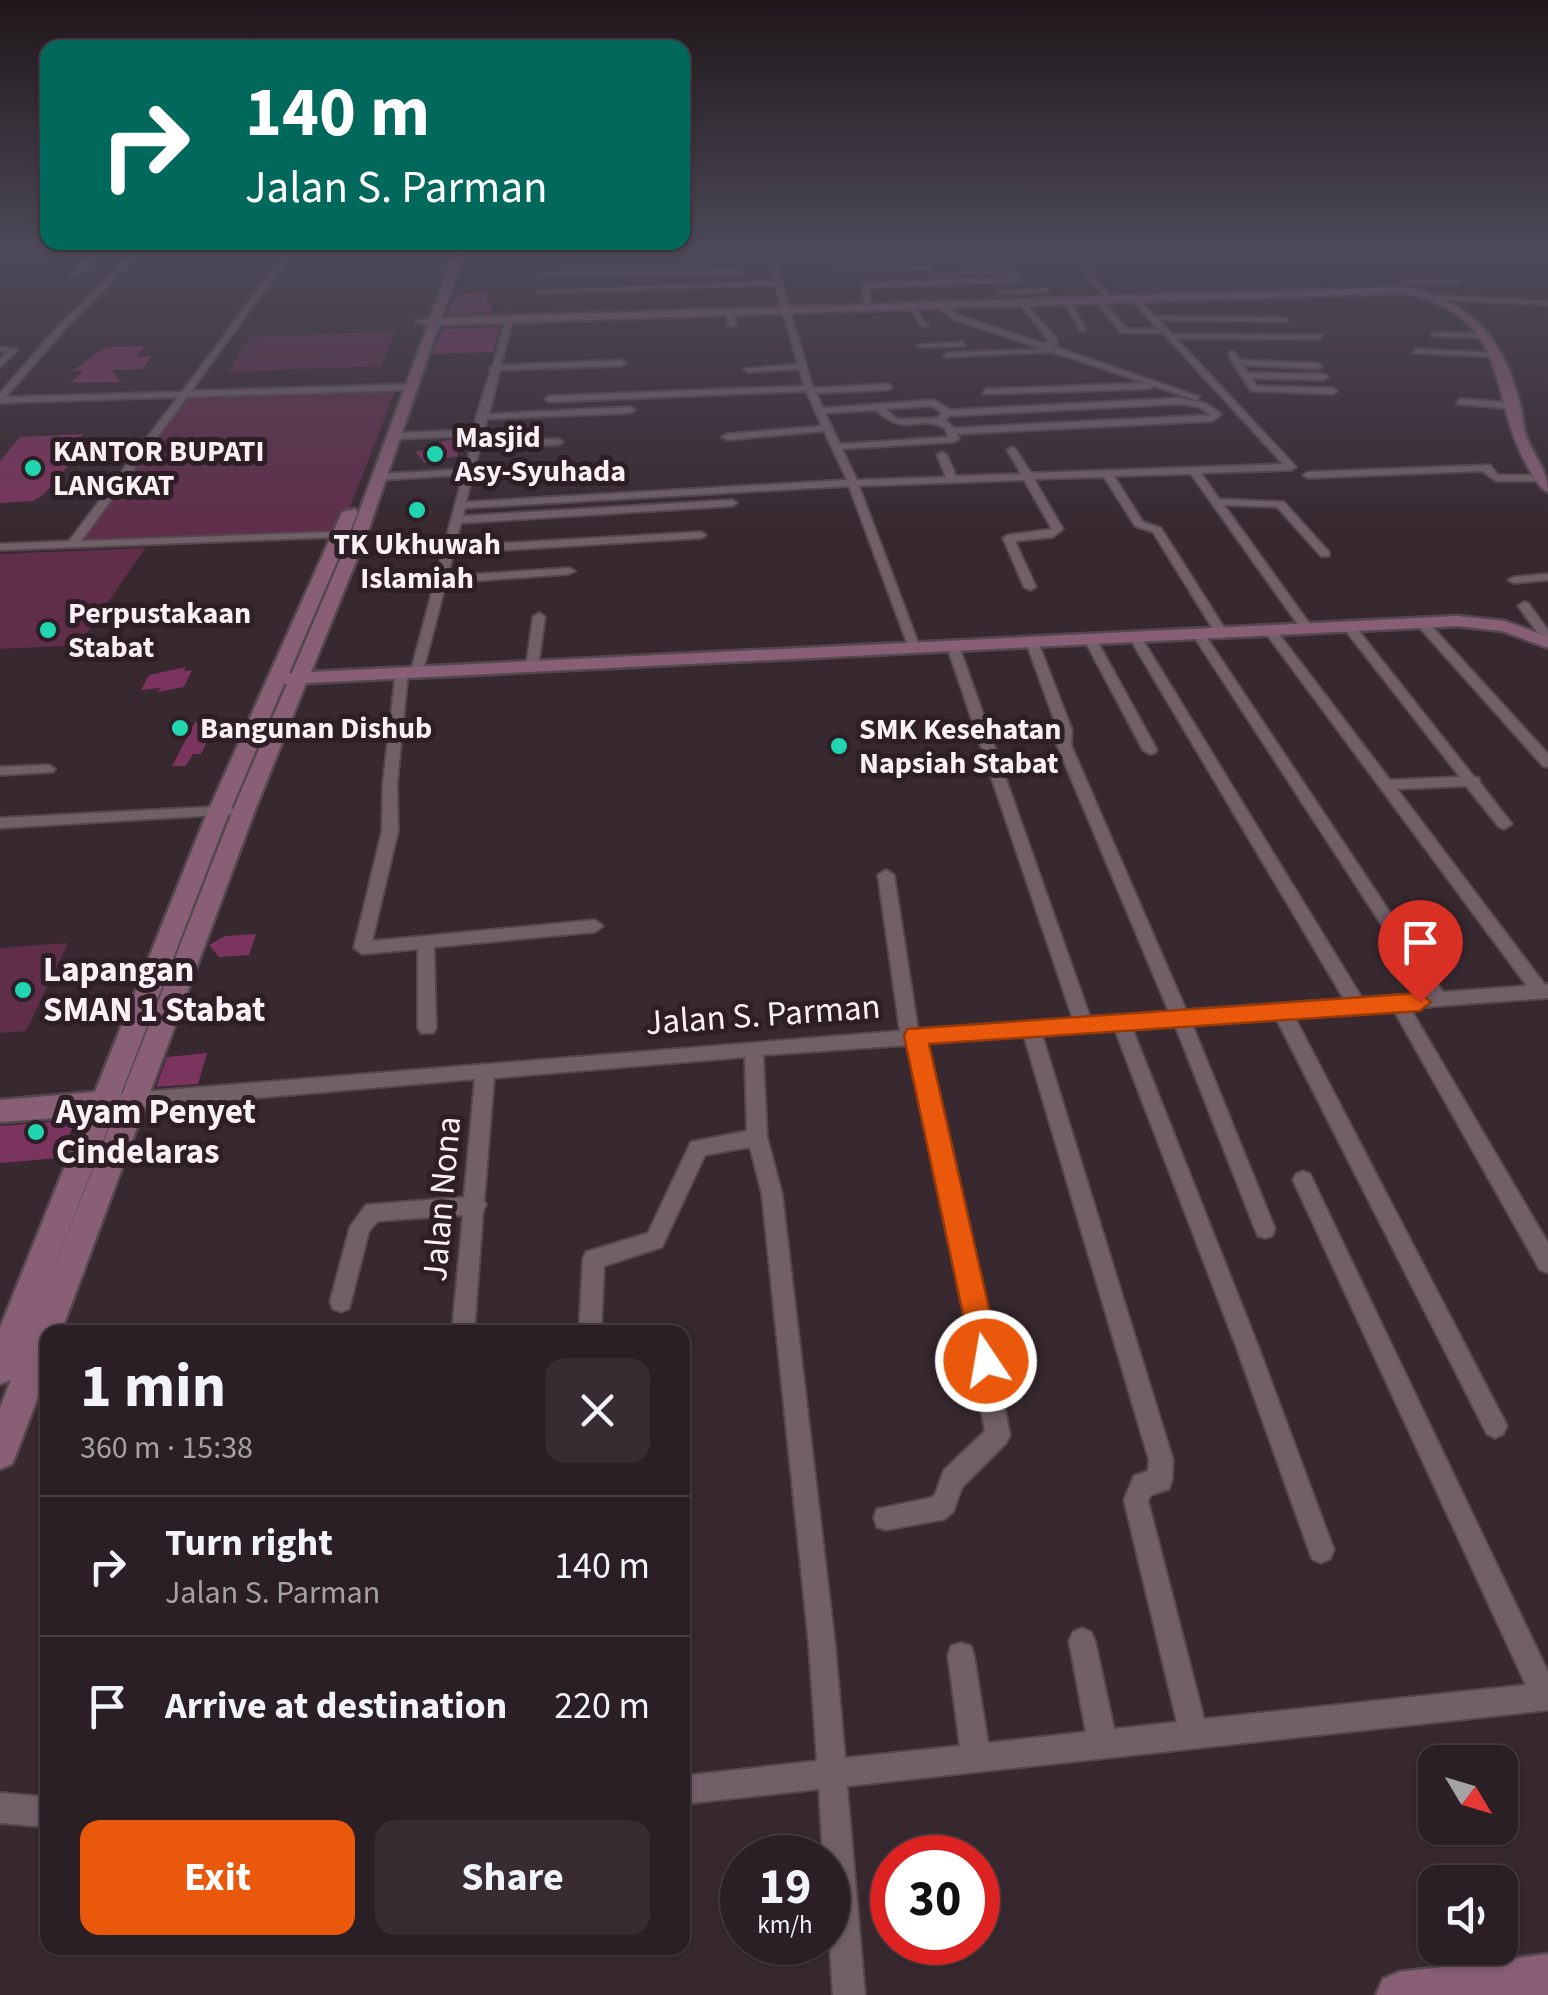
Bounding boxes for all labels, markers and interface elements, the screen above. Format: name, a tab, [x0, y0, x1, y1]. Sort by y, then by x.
text: 140 m	[245, 63, 430, 163]
icon: right	[80, 80, 210, 210]
text: Jalan S. Parman	[245, 156, 548, 220]
place label: Masjid Asy-Syuhada	[454, 416, 626, 493]
place label: KANTOR BUPATI LANGKAT	[53, 430, 264, 507]
marker: Masjid Asy-Syuhada	[424, 443, 446, 465]
marker: KANTOR BUPATI LANGKAT	[22, 457, 44, 479]
marker: TK Ukhuwah Islamiah	[406, 499, 428, 521]
place label: TK Ukhuwah Islamiah	[333, 523, 501, 600]
place label: Perpustakaan Stabat	[68, 592, 251, 669]
marker: Perpustakaan Stabat	[37, 619, 59, 641]
place label: Bangunan Dishub	[200, 707, 432, 750]
place label: SMK Kesehatan Napsiah Stabat	[859, 708, 1062, 785]
marker: Bangunan Dishub	[169, 717, 191, 739]
marker: SMK Kesehatan Napsiah Stabat	[828, 735, 850, 757]
pin	[1378, 900, 1463, 1003]
icon: arrive	[1393, 915, 1448, 970]
place label: Lapangan SMAN 1 Stabat	[43, 945, 265, 1035]
marker: Lapangan SMAN 1 Stabat	[12, 979, 34, 1001]
street label: Jalan S. Parman	[644, 982, 882, 1048]
place label: Ayam Penyet Cindelaras	[55, 1087, 256, 1177]
street label: Jalan Nona	[410, 1114, 474, 1284]
marker: Ayam Penyet Cindelaras	[25, 1121, 47, 1143]
position arrow	[934, 1309, 1038, 1413]
text: 1 min	[80, 1345, 226, 1430]
button: close	[545, 1358, 650, 1463]
text: 360 m · 15:38	[80, 1425, 253, 1471]
text: Turn right	[165, 1516, 333, 1570]
icon: right	[80, 1539, 135, 1594]
text: 140 m	[554, 1539, 650, 1593]
text: Jalan S. Parman	[165, 1570, 380, 1616]
icon: arrive	[80, 1679, 135, 1734]
text: Arrive at destination	[165, 1679, 507, 1733]
text: 220 m	[554, 1679, 650, 1733]
north arrow	[1418, 1745, 1518, 1845]
map controls	[1418, 1745, 1518, 1965]
button: Exit	[80, 1820, 355, 1935]
button: Share	[375, 1820, 650, 1935]
speed limit sign: 30	[870, 1835, 1000, 1965]
text: 19	[759, 1852, 811, 1923]
button: sound	[1418, 1865, 1518, 1965]
text: km/h	[757, 1907, 813, 1943]

